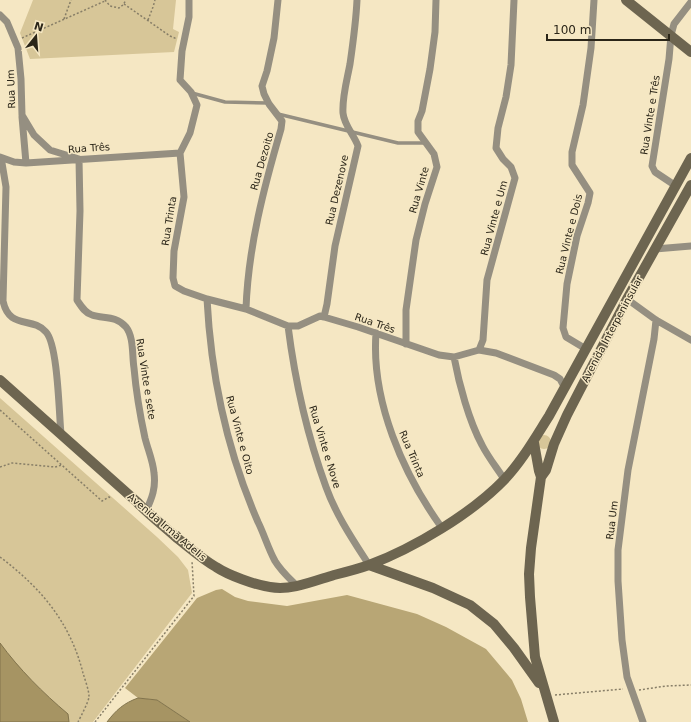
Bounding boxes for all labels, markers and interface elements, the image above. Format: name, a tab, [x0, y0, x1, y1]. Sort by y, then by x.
north arrow	[16, 16, 56, 56]
scale bar	[547, 16, 669, 42]
text: N	[32, 19, 45, 34]
text: 100 m	[553, 23, 591, 37]
street label: Rua Um	[5, 69, 17, 109]
street label: Rua Vinte e Três	[638, 74, 662, 156]
street label: Rua Dezoito	[248, 131, 276, 191]
street label: Rua Três	[68, 141, 110, 155]
street label: Rua Dezenove	[324, 154, 350, 226]
street label: Rua Vinte	[407, 165, 431, 215]
street label: Rua Vinte e Um	[479, 179, 509, 257]
street label: Rua Vinte e Dois	[554, 193, 584, 275]
street label: Rua Trinta	[160, 195, 178, 247]
street label: Avenida Interpeninsular	[579, 273, 645, 384]
street label: Rua Três	[353, 311, 397, 335]
street label: Rua Vinte e sete	[134, 338, 158, 420]
street label: Rua Vinte e Oito	[224, 394, 256, 476]
street label: Rua Vinte e Nove	[307, 404, 343, 490]
street label: Rua Trinta	[397, 429, 427, 479]
street label: Avenida Irmã Adelis	[126, 491, 208, 563]
street label: Rua Um	[604, 500, 620, 540]

